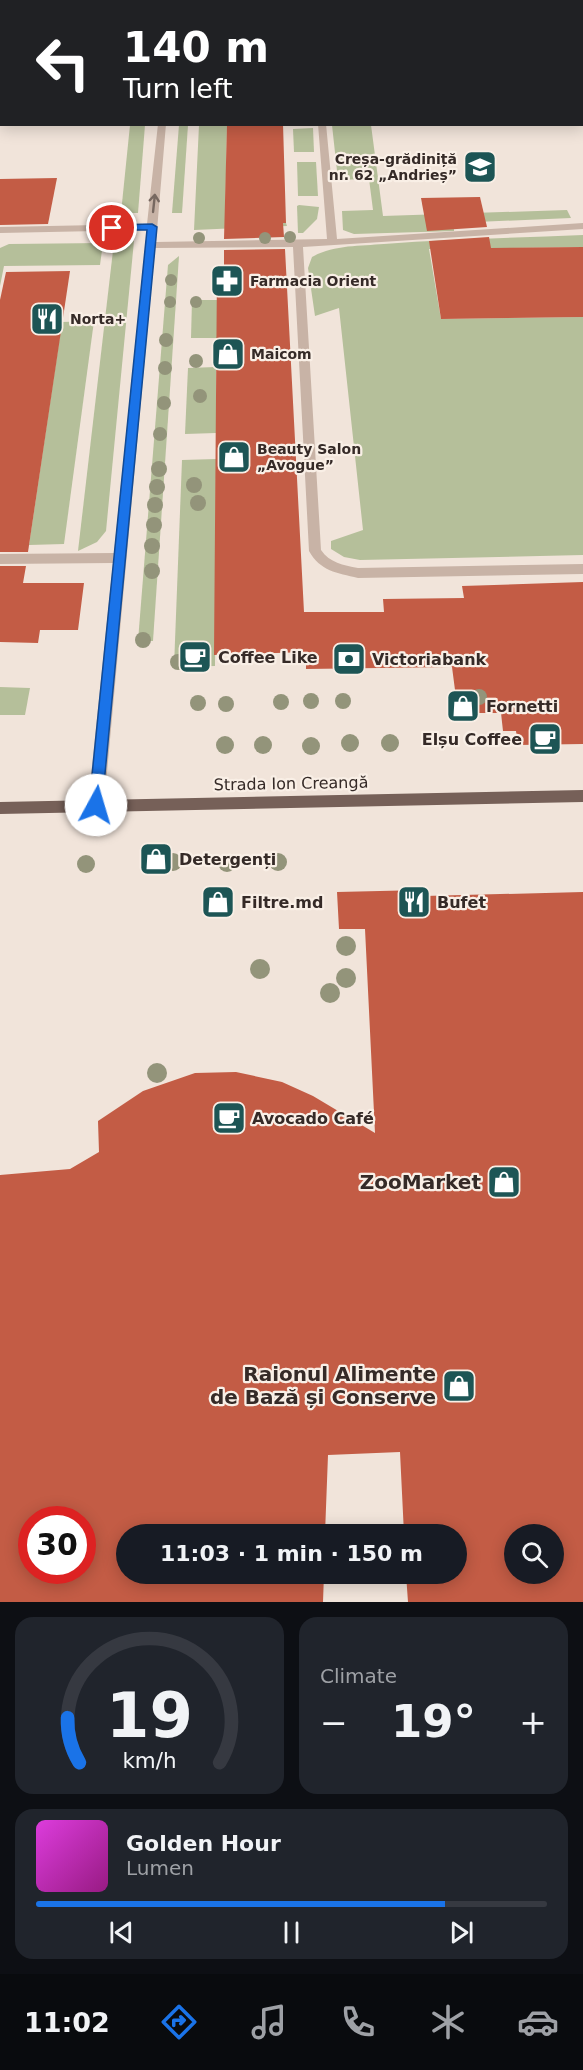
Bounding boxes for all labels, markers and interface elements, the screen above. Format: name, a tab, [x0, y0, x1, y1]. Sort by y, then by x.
text: 140 m	[123, 23, 269, 72]
icon: left	[24, 24, 102, 102]
text: Turn left	[123, 73, 233, 104]
school or university icon: Creșa-grădiniță nr. 62 „Andrieș”	[462, 149, 498, 185]
place label: Creșa-grădiniță nr. 62 „Andrieș”	[329, 151, 457, 184]
one-way arrow	[149, 194, 160, 213]
pin	[86, 202, 137, 253]
icon: arrive	[95, 211, 128, 244]
pharmacy icon: Farmacia Orient	[209, 263, 245, 299]
place label: Farmacia Orient	[250, 273, 377, 289]
restaurant icon: Norta+	[29, 301, 65, 337]
place label: Norta+	[70, 311, 126, 327]
shop icon: Maicom	[210, 336, 246, 372]
place label: Maicom	[251, 346, 312, 362]
shop icon: Beauty Salon „Avogue”	[216, 439, 252, 475]
place label: Beauty Salon „Avogue”	[257, 441, 361, 473]
cafe icon: Coffee Like	[177, 639, 213, 675]
bank icon: Victoriabank	[331, 641, 367, 677]
place label: Coffee Like	[218, 648, 318, 667]
place label: Victoriabank	[372, 650, 487, 669]
shop icon: Fornetti	[445, 688, 481, 724]
place label: Fornetti	[486, 697, 558, 716]
cafe icon: Elșu Coffee	[527, 721, 563, 757]
place label: Elșu Coffee	[422, 730, 522, 749]
position arrow	[64, 773, 128, 837]
street label: Strada Ion Creangă	[213, 773, 369, 794]
shop icon: Detergenți	[138, 841, 174, 877]
place label: Detergenți	[179, 850, 276, 869]
shop icon: Filtre.md	[200, 884, 236, 920]
restaurant icon: Bufet	[396, 884, 432, 920]
place label: Filtre.md	[241, 893, 324, 912]
place label: Bufet	[437, 893, 486, 912]
cafe icon: Avocado Café	[211, 1100, 247, 1136]
place label: Avocado Café	[252, 1109, 374, 1128]
shop icon: ZooMarket	[486, 1164, 522, 1200]
place label: ZooMarket	[360, 1170, 481, 1194]
place label: Raionul Alimente de Bază și Conserve	[210, 1362, 436, 1409]
shop icon: Raionul Alimente de Bază și Conserve	[441, 1368, 477, 1404]
speed limit sign: 30	[18, 1506, 96, 1584]
map controls	[504, 1524, 564, 1584]
button: search	[504, 1524, 564, 1584]
text: 11:03 · 1 min · 150 m	[160, 1541, 423, 1566]
text: Climate	[320, 1664, 397, 1688]
text: 19	[106, 1679, 193, 1752]
text: 19°	[391, 1695, 476, 1748]
text: −	[320, 1703, 348, 1742]
text: +	[519, 1703, 547, 1742]
text: km/h	[122, 1748, 177, 1773]
text: Golden Hour	[126, 1831, 281, 1856]
text: Lumen	[126, 1856, 194, 1880]
icon: previous	[105, 1916, 138, 1949]
icon: pause	[275, 1916, 308, 1949]
icon: next	[445, 1916, 478, 1949]
icon: directions	[158, 2001, 200, 2043]
icon: music	[248, 2001, 290, 2043]
icon: phone	[337, 2001, 379, 2043]
icon: climate	[427, 2001, 469, 2043]
icon: car	[517, 2001, 559, 2043]
text: 11:02	[24, 2007, 110, 2038]

